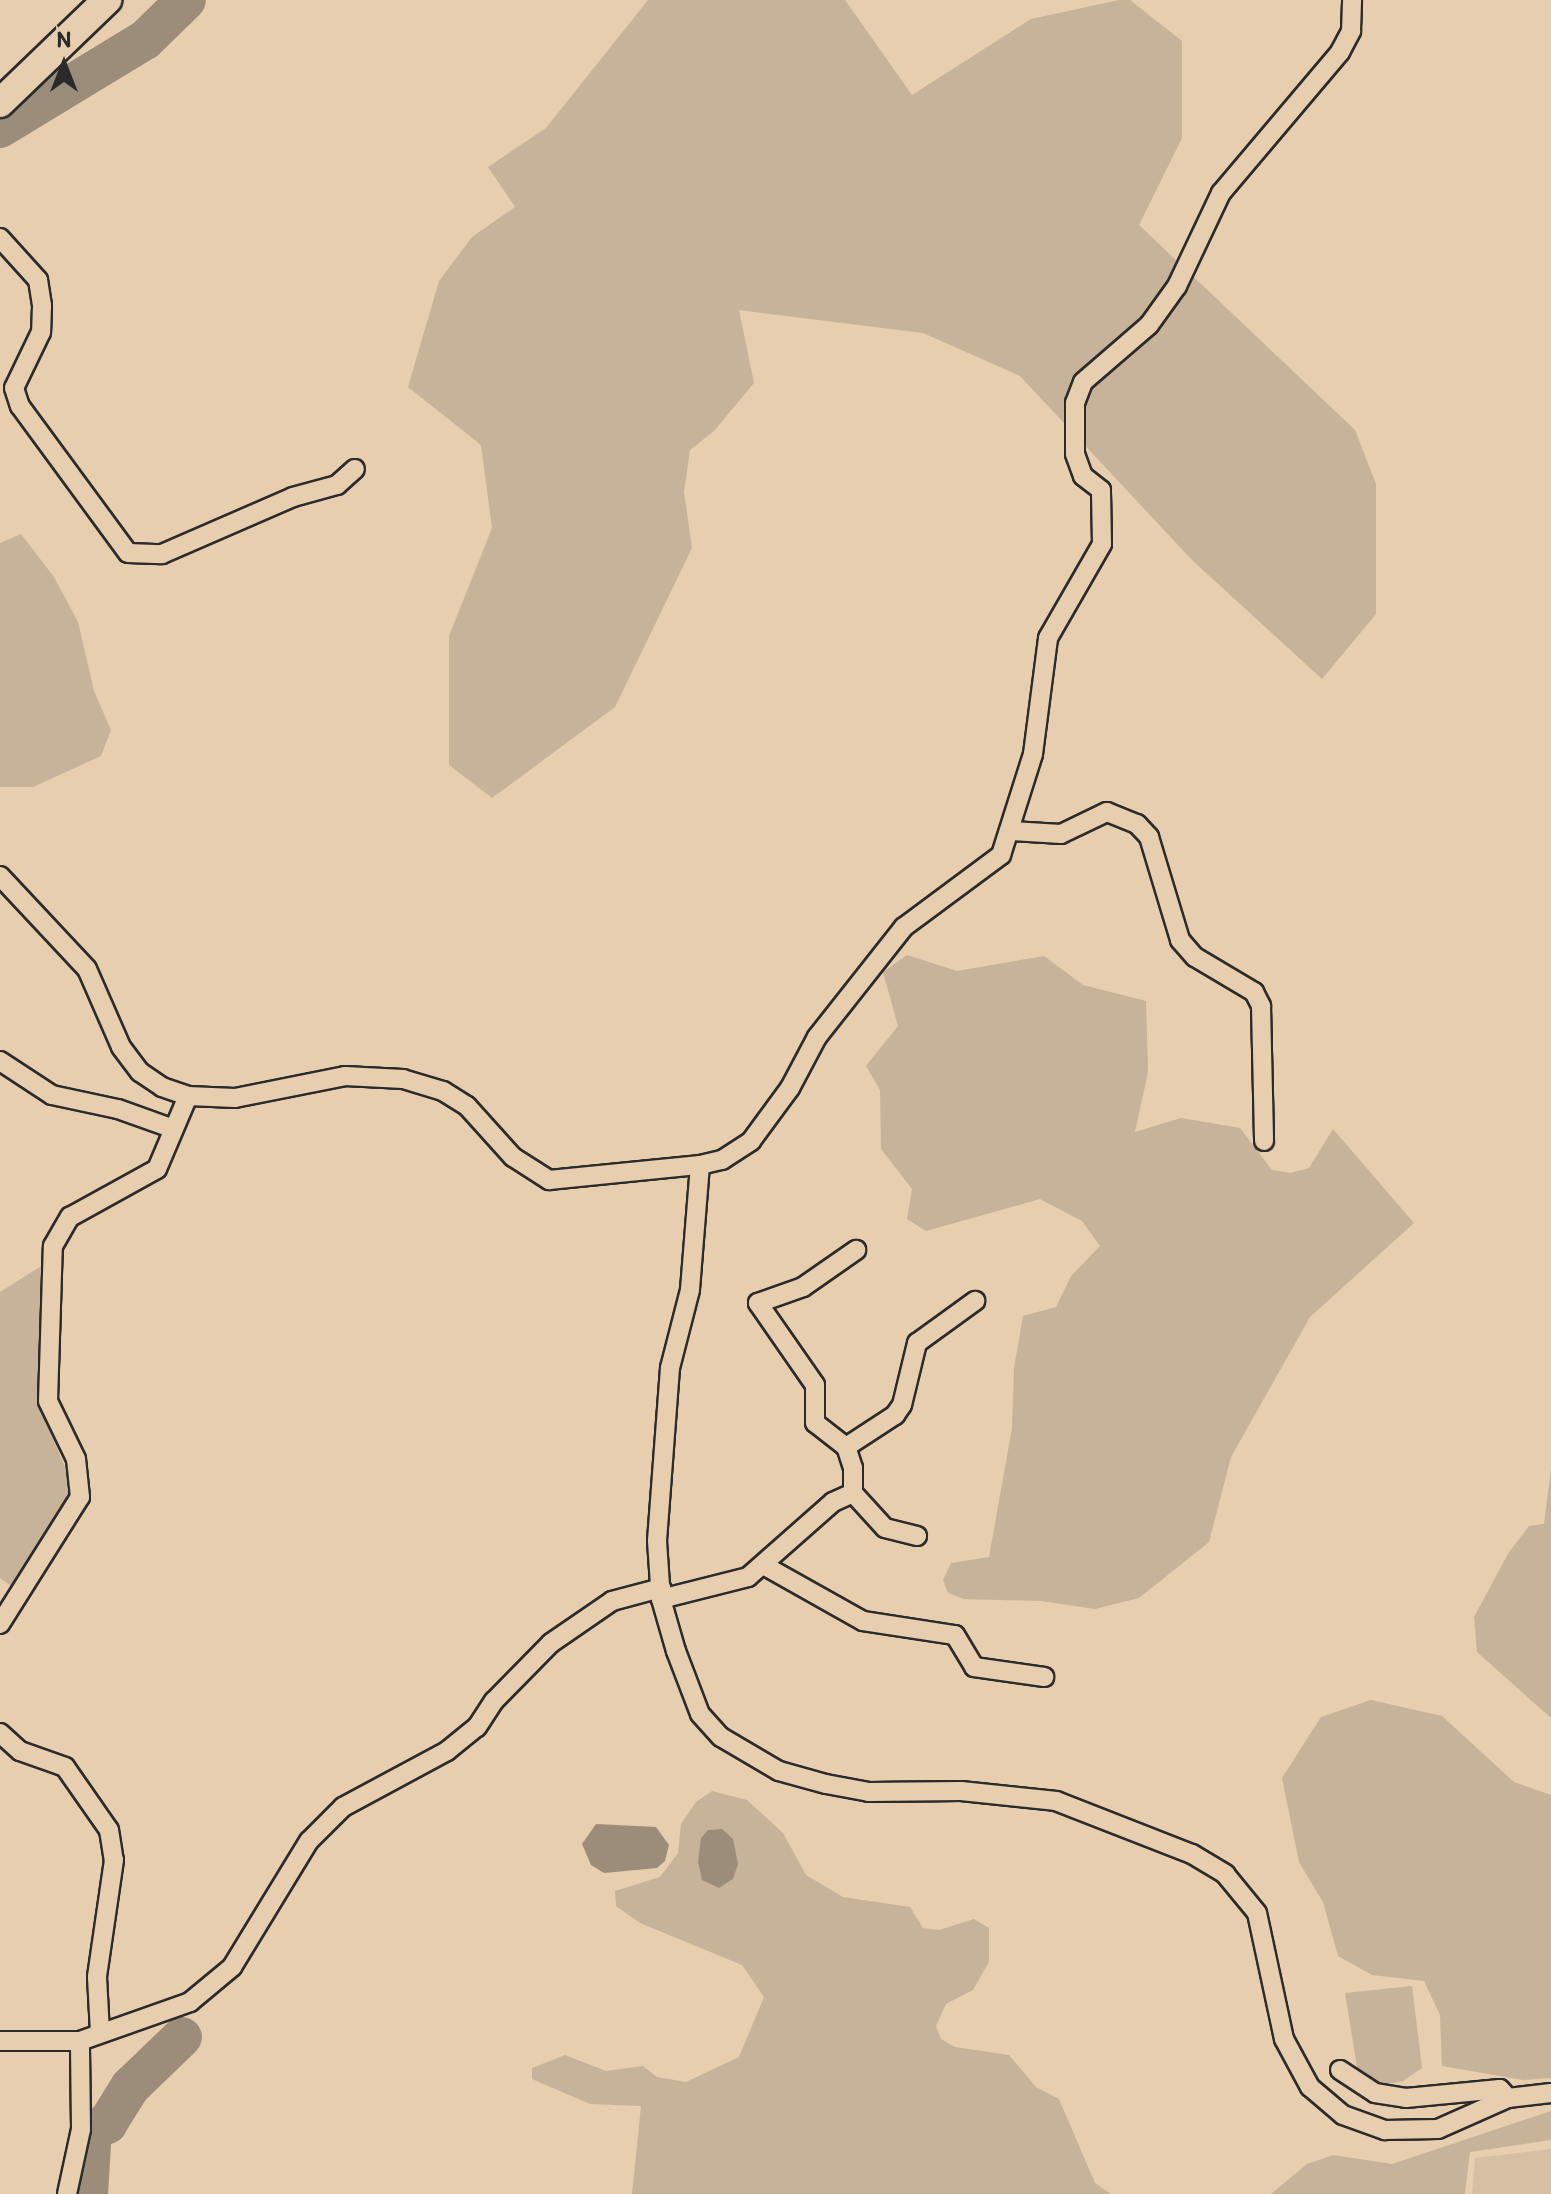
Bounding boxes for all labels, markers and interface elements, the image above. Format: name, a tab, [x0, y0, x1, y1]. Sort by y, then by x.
north arrow	[24, 24, 104, 104]
text: N	[57, 26, 71, 53]

